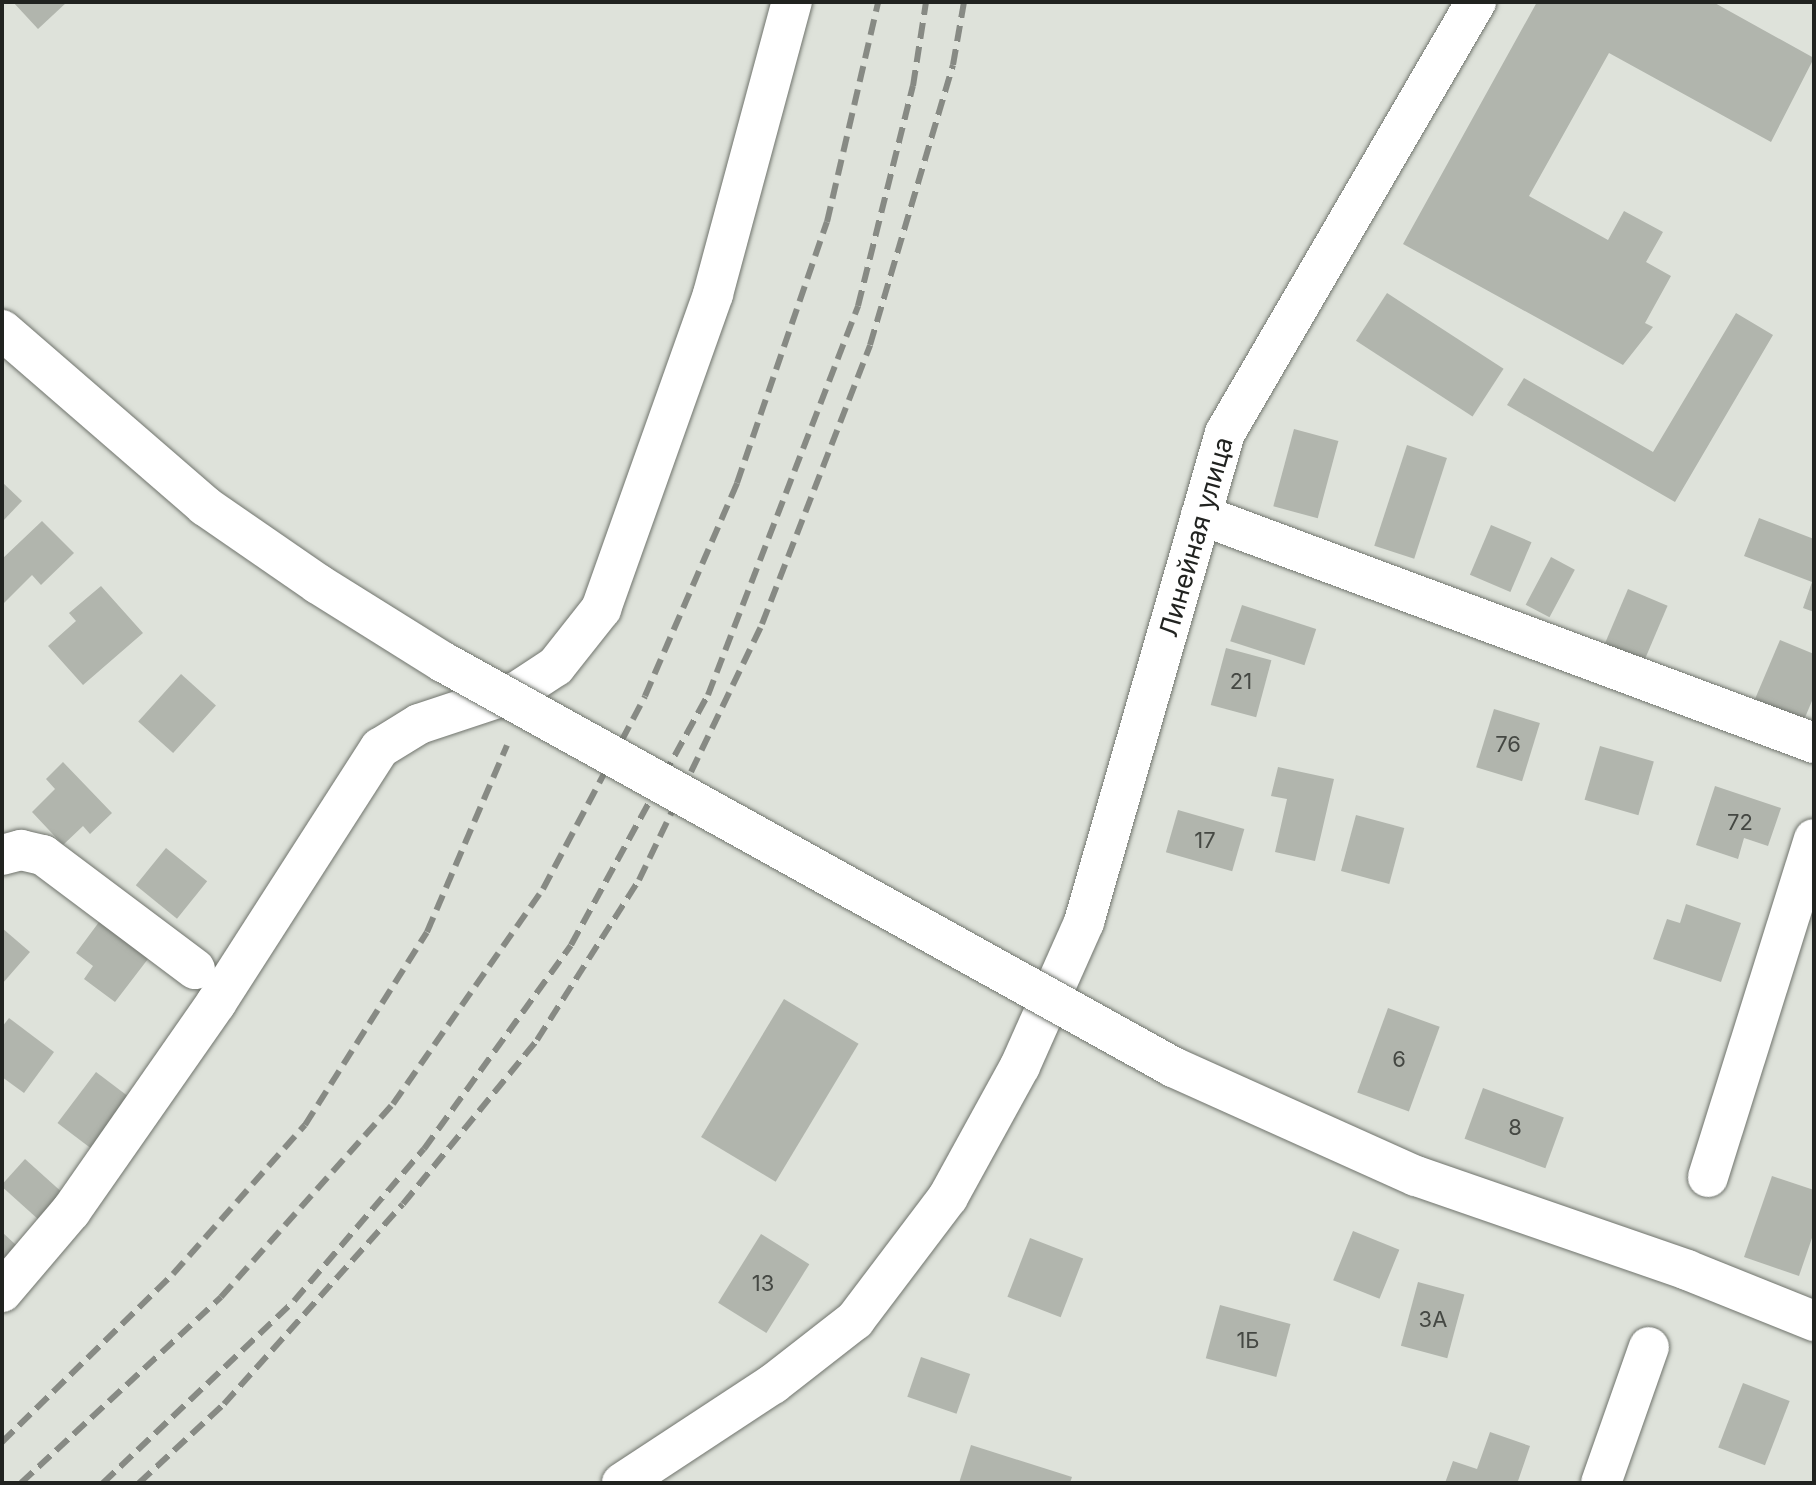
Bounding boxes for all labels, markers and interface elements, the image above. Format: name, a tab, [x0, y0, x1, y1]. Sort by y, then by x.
street label: Линейная улица	[1153, 434, 1239, 640]
house number: 21	[1230, 669, 1252, 695]
house number: 76	[1495, 732, 1521, 758]
house number: 72	[1727, 810, 1753, 836]
house number: 17	[1194, 828, 1216, 854]
house number: 6	[1392, 1047, 1406, 1073]
house number: 8	[1508, 1115, 1522, 1141]
house number: 13	[752, 1271, 774, 1297]
house number: 3А	[1419, 1307, 1447, 1333]
house number: 1Б	[1236, 1328, 1260, 1354]

